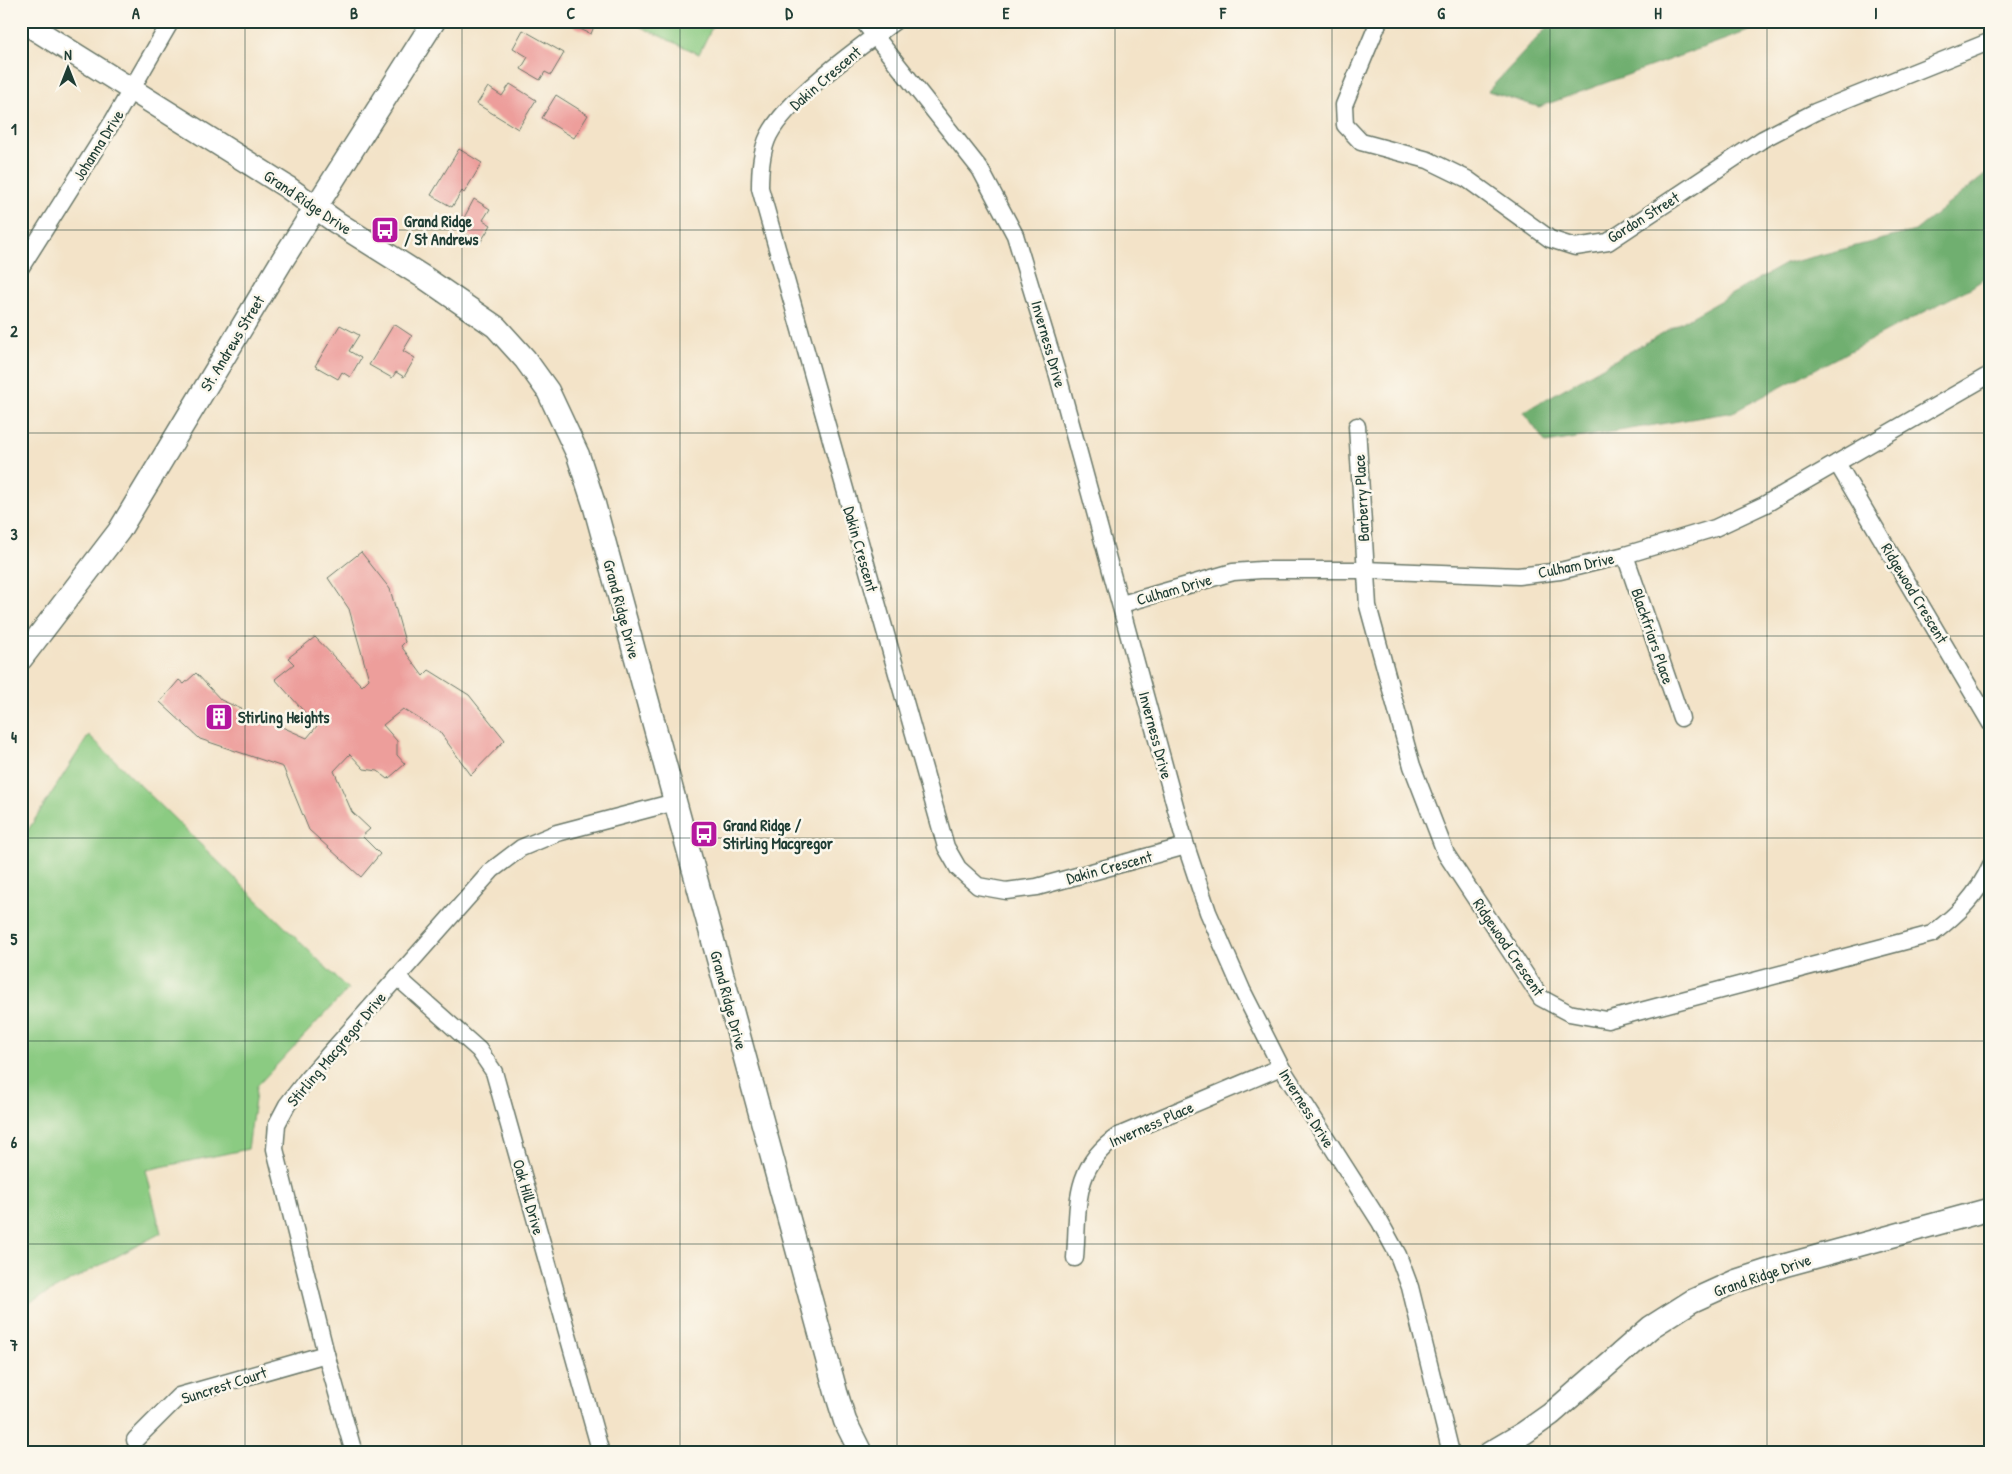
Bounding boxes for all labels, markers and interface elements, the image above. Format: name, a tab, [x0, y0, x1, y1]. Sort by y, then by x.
text: A	[132, 2, 140, 24]
text: B	[350, 2, 358, 24]
text: C	[567, 2, 576, 24]
text: D	[785, 2, 793, 24]
text: E	[1002, 2, 1010, 24]
text: F	[1219, 2, 1227, 24]
text: G	[1437, 2, 1445, 24]
text: H	[1654, 2, 1662, 24]
text: I	[1874, 2, 1878, 24]
street label: Dakin Crescent	[785, 41, 866, 115]
north arrow	[42, 42, 92, 92]
text: N	[64, 45, 72, 64]
street label: Johanna Drive	[68, 105, 129, 185]
text: 1	[11, 118, 17, 140]
street label: Grand Ridge Drive	[260, 164, 357, 240]
street label: Gordon Street	[1603, 186, 1684, 248]
place label: Grand Ridge / St Andrews	[404, 210, 479, 250]
bus stop icon: Grand Ridge / St Andrews	[370, 215, 400, 245]
street label: St. Andrews Street	[195, 291, 270, 395]
street label: Inverness Drive	[1026, 298, 1072, 391]
text: 2	[10, 320, 18, 342]
street label: Barberry Place	[1348, 453, 1374, 542]
street label: Dakin Crescent	[838, 504, 884, 595]
text: 3	[10, 523, 18, 545]
street label: Ridgewood Crescent	[1876, 539, 1954, 648]
street label: Culham Drive	[1536, 547, 1617, 583]
street label: Grand Ridge Drive	[598, 557, 646, 662]
street label: Culham Drive	[1134, 568, 1215, 610]
street label: Blackfriars Place	[1626, 585, 1680, 687]
street label: Inverness Drive	[1134, 689, 1178, 782]
building icon: Stirling Heights	[204, 702, 234, 732]
place label: Stirling Heights	[238, 706, 330, 729]
text: 4	[11, 726, 17, 748]
place label: Grand Ridge / Stirling Macgregor	[723, 814, 834, 855]
bus stop icon: Grand Ridge / Stirling Macgregor	[689, 819, 719, 849]
street label: Dakin Crescent	[1064, 845, 1155, 889]
street label: Ridgewood Crescent	[1468, 894, 1550, 1001]
text: 5	[11, 928, 18, 950]
street label: Grand Ridge Drive	[705, 948, 753, 1053]
street label: Stirling Macgregor Drive	[281, 986, 391, 1111]
street label: Inverness Drive	[1274, 1064, 1340, 1152]
street label: Inverness Place	[1105, 1095, 1197, 1152]
text: 6	[11, 1131, 18, 1153]
street label: Oak Hill Drive	[508, 1157, 550, 1238]
street label: Grand Ridge Drive	[1710, 1248, 1814, 1302]
text: 7	[9, 1334, 18, 1356]
street label: Suncrest Court	[179, 1361, 270, 1409]

